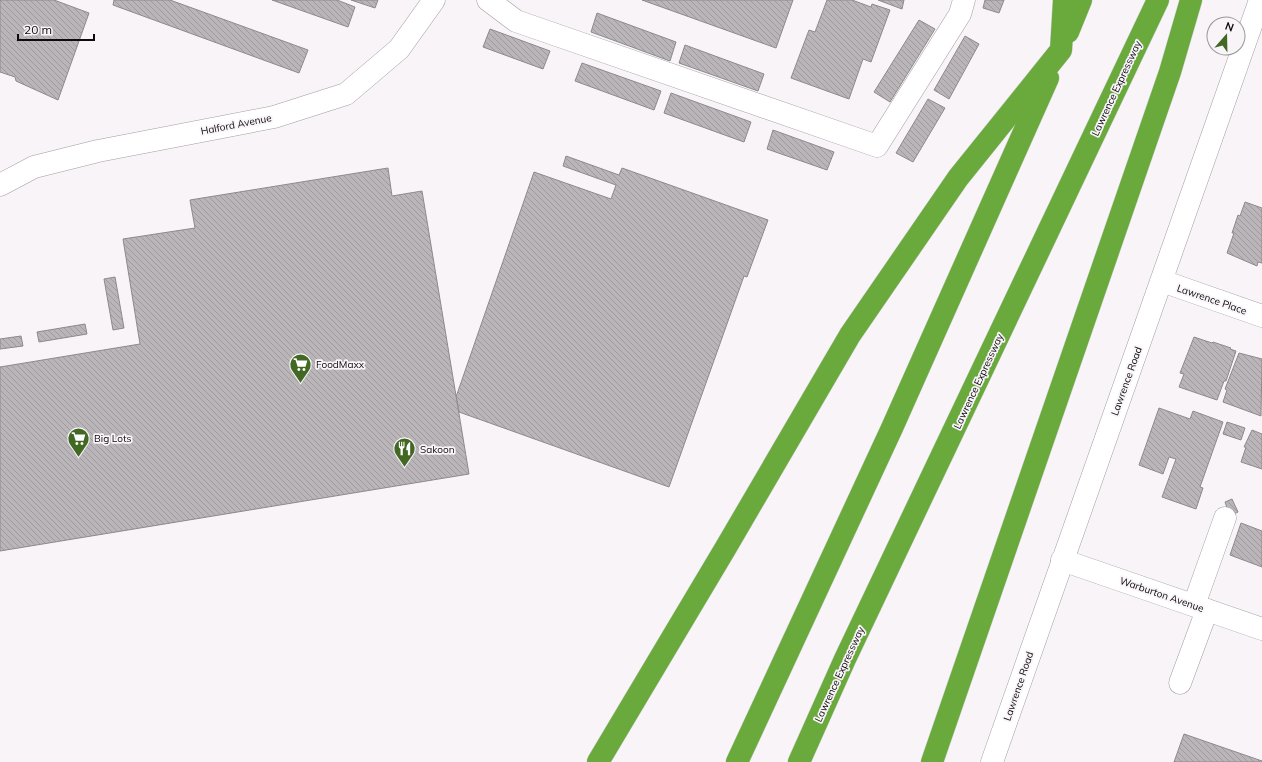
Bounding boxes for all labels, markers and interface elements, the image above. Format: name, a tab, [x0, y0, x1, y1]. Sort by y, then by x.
scale bar	[18, 16, 94, 42]
north arrow	[1206, 16, 1246, 56]
text: N	[1223, 19, 1236, 35]
text: 20 m	[24, 22, 52, 37]
street label: Lawrence Expressway	[1089, 38, 1145, 138]
street label: Halford Avenue	[200, 111, 273, 138]
street label: Lawrence Place	[1175, 281, 1248, 318]
street label: Lawrence Expressway	[951, 331, 1007, 431]
street label: Lawrence Road	[1108, 345, 1145, 417]
supermarket icon: FoodMaxx	[287, 351, 313, 384]
place label: FoodMaxx	[316, 358, 365, 371]
supermarket icon: Big Lots	[66, 425, 92, 458]
place label: Big Lots	[94, 432, 131, 445]
restaurant icon: Sakoon	[392, 436, 418, 469]
place label: Sakoon	[420, 443, 455, 456]
street label: Warburton Avenue	[1118, 574, 1206, 615]
street label: Lawrence Expressway	[812, 624, 868, 724]
street label: Lawrence Road	[1001, 650, 1036, 722]

